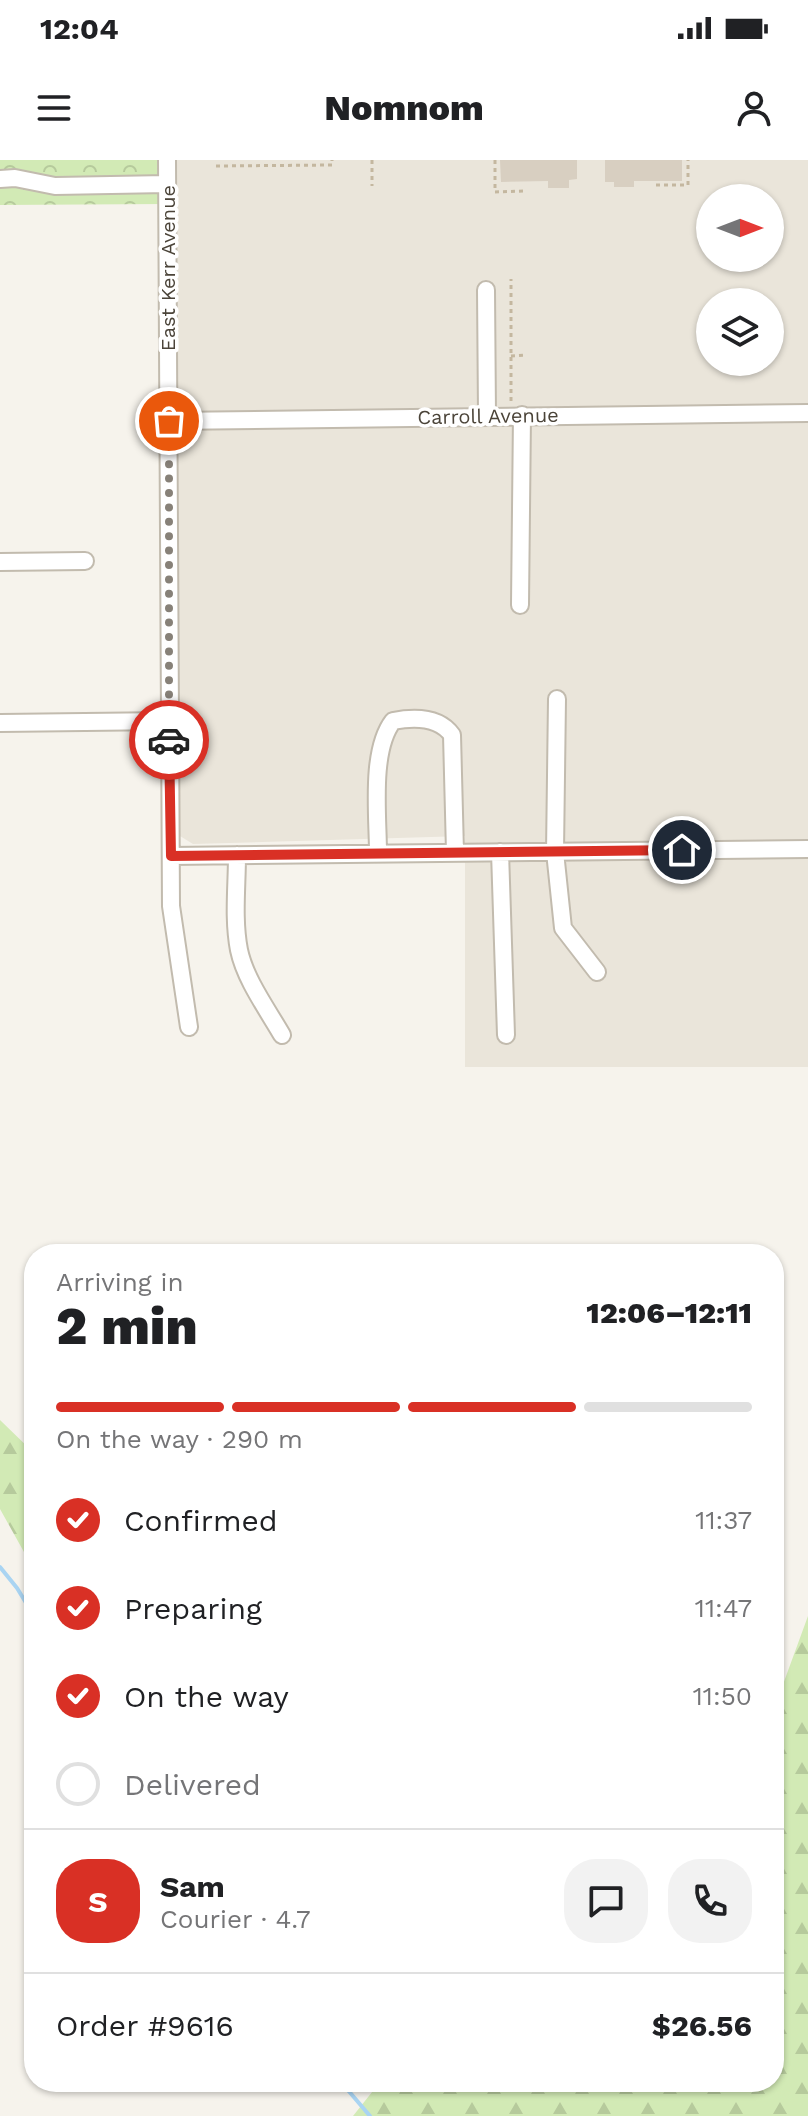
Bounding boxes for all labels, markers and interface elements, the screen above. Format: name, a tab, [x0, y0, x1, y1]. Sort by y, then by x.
text: 12:04	[40, 11, 119, 46]
icon: menu	[32, 86, 76, 130]
icon: person	[732, 86, 776, 130]
text: Nomnom	[324, 87, 484, 129]
north arrow	[696, 184, 784, 272]
map controls	[696, 184, 784, 376]
street label: East Kerr Avenue	[156, 185, 180, 351]
button: layers	[696, 288, 784, 376]
pin	[135, 387, 203, 455]
icon: bag	[147, 399, 191, 443]
street label: Carroll Avenue	[417, 403, 559, 429]
courier	[129, 700, 209, 780]
icon: car	[147, 718, 191, 762]
pin	[648, 816, 716, 884]
icon: home	[660, 828, 704, 872]
text: Arriving in	[56, 1267, 184, 1297]
text: 12:06–12:11	[586, 1295, 752, 1330]
text: 2 min	[56, 1296, 198, 1357]
text: On the way · 290 m	[56, 1424, 303, 1454]
icon: check	[56, 1498, 100, 1542]
text: Confirmed	[124, 1503, 278, 1538]
text: 11:37	[695, 1505, 752, 1535]
icon: check	[56, 1586, 100, 1630]
text: Preparing	[124, 1591, 262, 1626]
text: 11:47	[695, 1593, 752, 1623]
icon: check	[56, 1674, 100, 1718]
text: On the way	[124, 1679, 289, 1714]
text: 11:50	[693, 1681, 752, 1711]
text: Delivered	[124, 1767, 261, 1802]
button: chat	[564, 1859, 648, 1943]
button: phone	[668, 1859, 752, 1943]
text: Sam	[160, 1869, 225, 1904]
text: S	[88, 1884, 108, 1919]
text: Courier · 4.7	[160, 1904, 310, 1934]
text: Order #9616	[56, 2008, 234, 2043]
text: $26.56	[652, 2008, 752, 2043]

